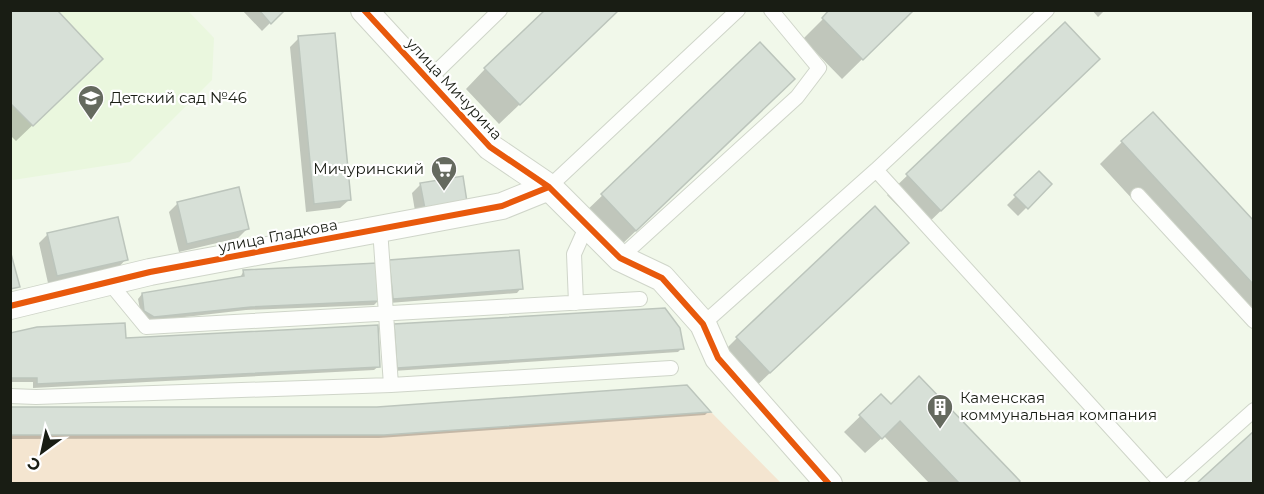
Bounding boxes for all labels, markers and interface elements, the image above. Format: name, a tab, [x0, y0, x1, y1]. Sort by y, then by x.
street label: улица Мичурина	[402, 33, 506, 144]
school or university icon: Детский сад №46	[76, 83, 106, 121]
place label: Детский сад №46	[110, 88, 247, 107]
supermarket icon: Мичуринский	[429, 154, 459, 192]
place label: Мичуринский	[313, 159, 424, 178]
street label: улица Гладкова	[216, 215, 339, 257]
place label: Каменская коммунальная компания	[960, 388, 1157, 424]
building icon: Каменская коммунальная компания	[925, 392, 955, 430]
north arrow	[12, 422, 72, 482]
text: С	[24, 453, 44, 475]

